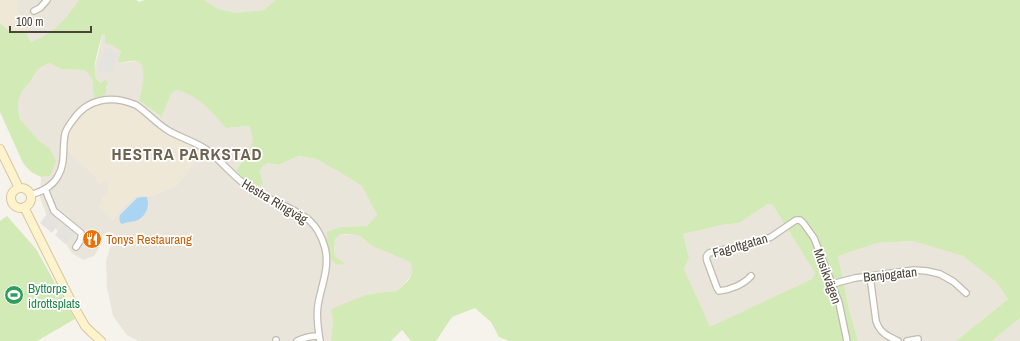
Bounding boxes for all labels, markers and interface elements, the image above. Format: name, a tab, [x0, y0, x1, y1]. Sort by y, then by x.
scale bar	[10, 8, 91, 34]
text: 100 m	[16, 14, 43, 30]
district label: HESTRA PARKSTAD	[111, 142, 263, 165]
street label: Hestra Ringväg	[239, 175, 311, 228]
restaurant icon: Tonys Restaurang	[81, 228, 103, 250]
street label: Fagottgatan	[711, 230, 770, 261]
place label: Tonys Restaurang	[106, 231, 192, 248]
street label: Musikvägen	[810, 246, 845, 306]
street label: Banjogatan	[862, 263, 918, 286]
place label: Byttorps idrottsplats	[28, 280, 80, 312]
sports icon: Byttorps idrottsplats	[3, 284, 25, 306]

